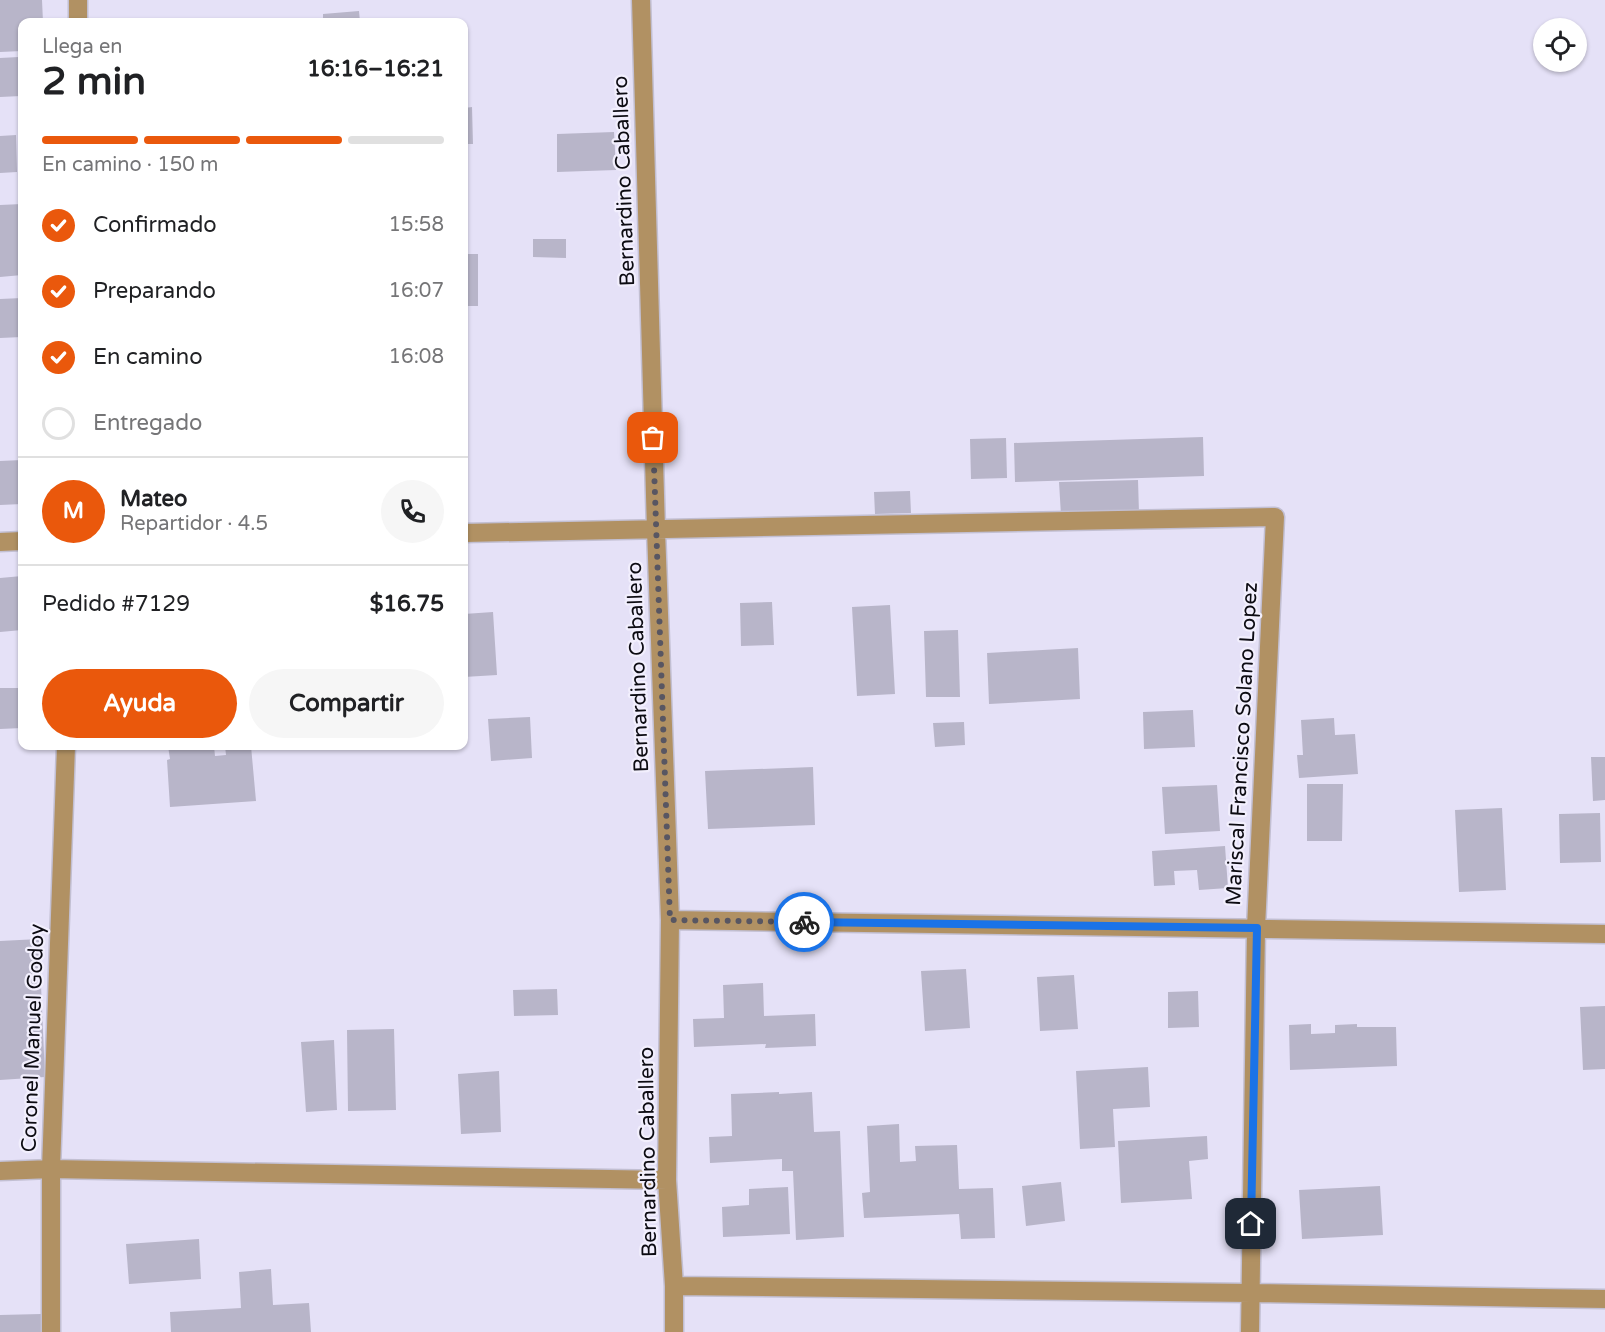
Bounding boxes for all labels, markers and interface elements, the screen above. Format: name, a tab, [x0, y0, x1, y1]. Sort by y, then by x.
map controls	[1533, 18, 1587, 72]
button: locate	[1533, 18, 1587, 72]
text: Llega en	[42, 35, 122, 59]
text: 16:16–16:21	[307, 56, 444, 82]
text: 2 min	[42, 58, 146, 105]
street label: Bernardino Caballero	[608, 75, 640, 287]
text: En camino · 150 m	[42, 153, 218, 177]
icon: check	[42, 209, 75, 242]
text: Confirmado	[93, 212, 217, 238]
text: 15:58	[389, 213, 444, 237]
icon: check	[42, 275, 75, 308]
text: Preparando	[93, 278, 216, 304]
text: 16:07	[389, 279, 444, 303]
icon: check	[42, 341, 75, 374]
text: En camino	[93, 344, 203, 370]
text: 16:08	[389, 345, 444, 369]
text: Entregado	[93, 410, 202, 436]
pin	[627, 412, 678, 463]
icon: bag	[636, 421, 669, 454]
button: phone	[381, 480, 444, 543]
text: Mateo	[120, 486, 187, 512]
text: M	[63, 498, 84, 524]
text: Repartidor · 4.5	[120, 512, 268, 536]
street label: Bernardino Caballero	[622, 561, 654, 773]
street label: Mariscal Francisco Solano Lopez	[1221, 582, 1263, 906]
text: Pedido #7129	[42, 591, 190, 617]
text: $16.75	[370, 591, 444, 617]
button: Ayuda	[42, 669, 237, 738]
button: Compartir	[249, 669, 444, 738]
courier	[774, 892, 834, 952]
icon: bike	[788, 906, 821, 939]
street label: Coronel Manuel Godoy	[17, 923, 49, 1153]
street label: Bernardino Caballero	[634, 1047, 662, 1257]
pin	[1225, 1198, 1276, 1249]
icon: home	[1234, 1207, 1267, 1240]

